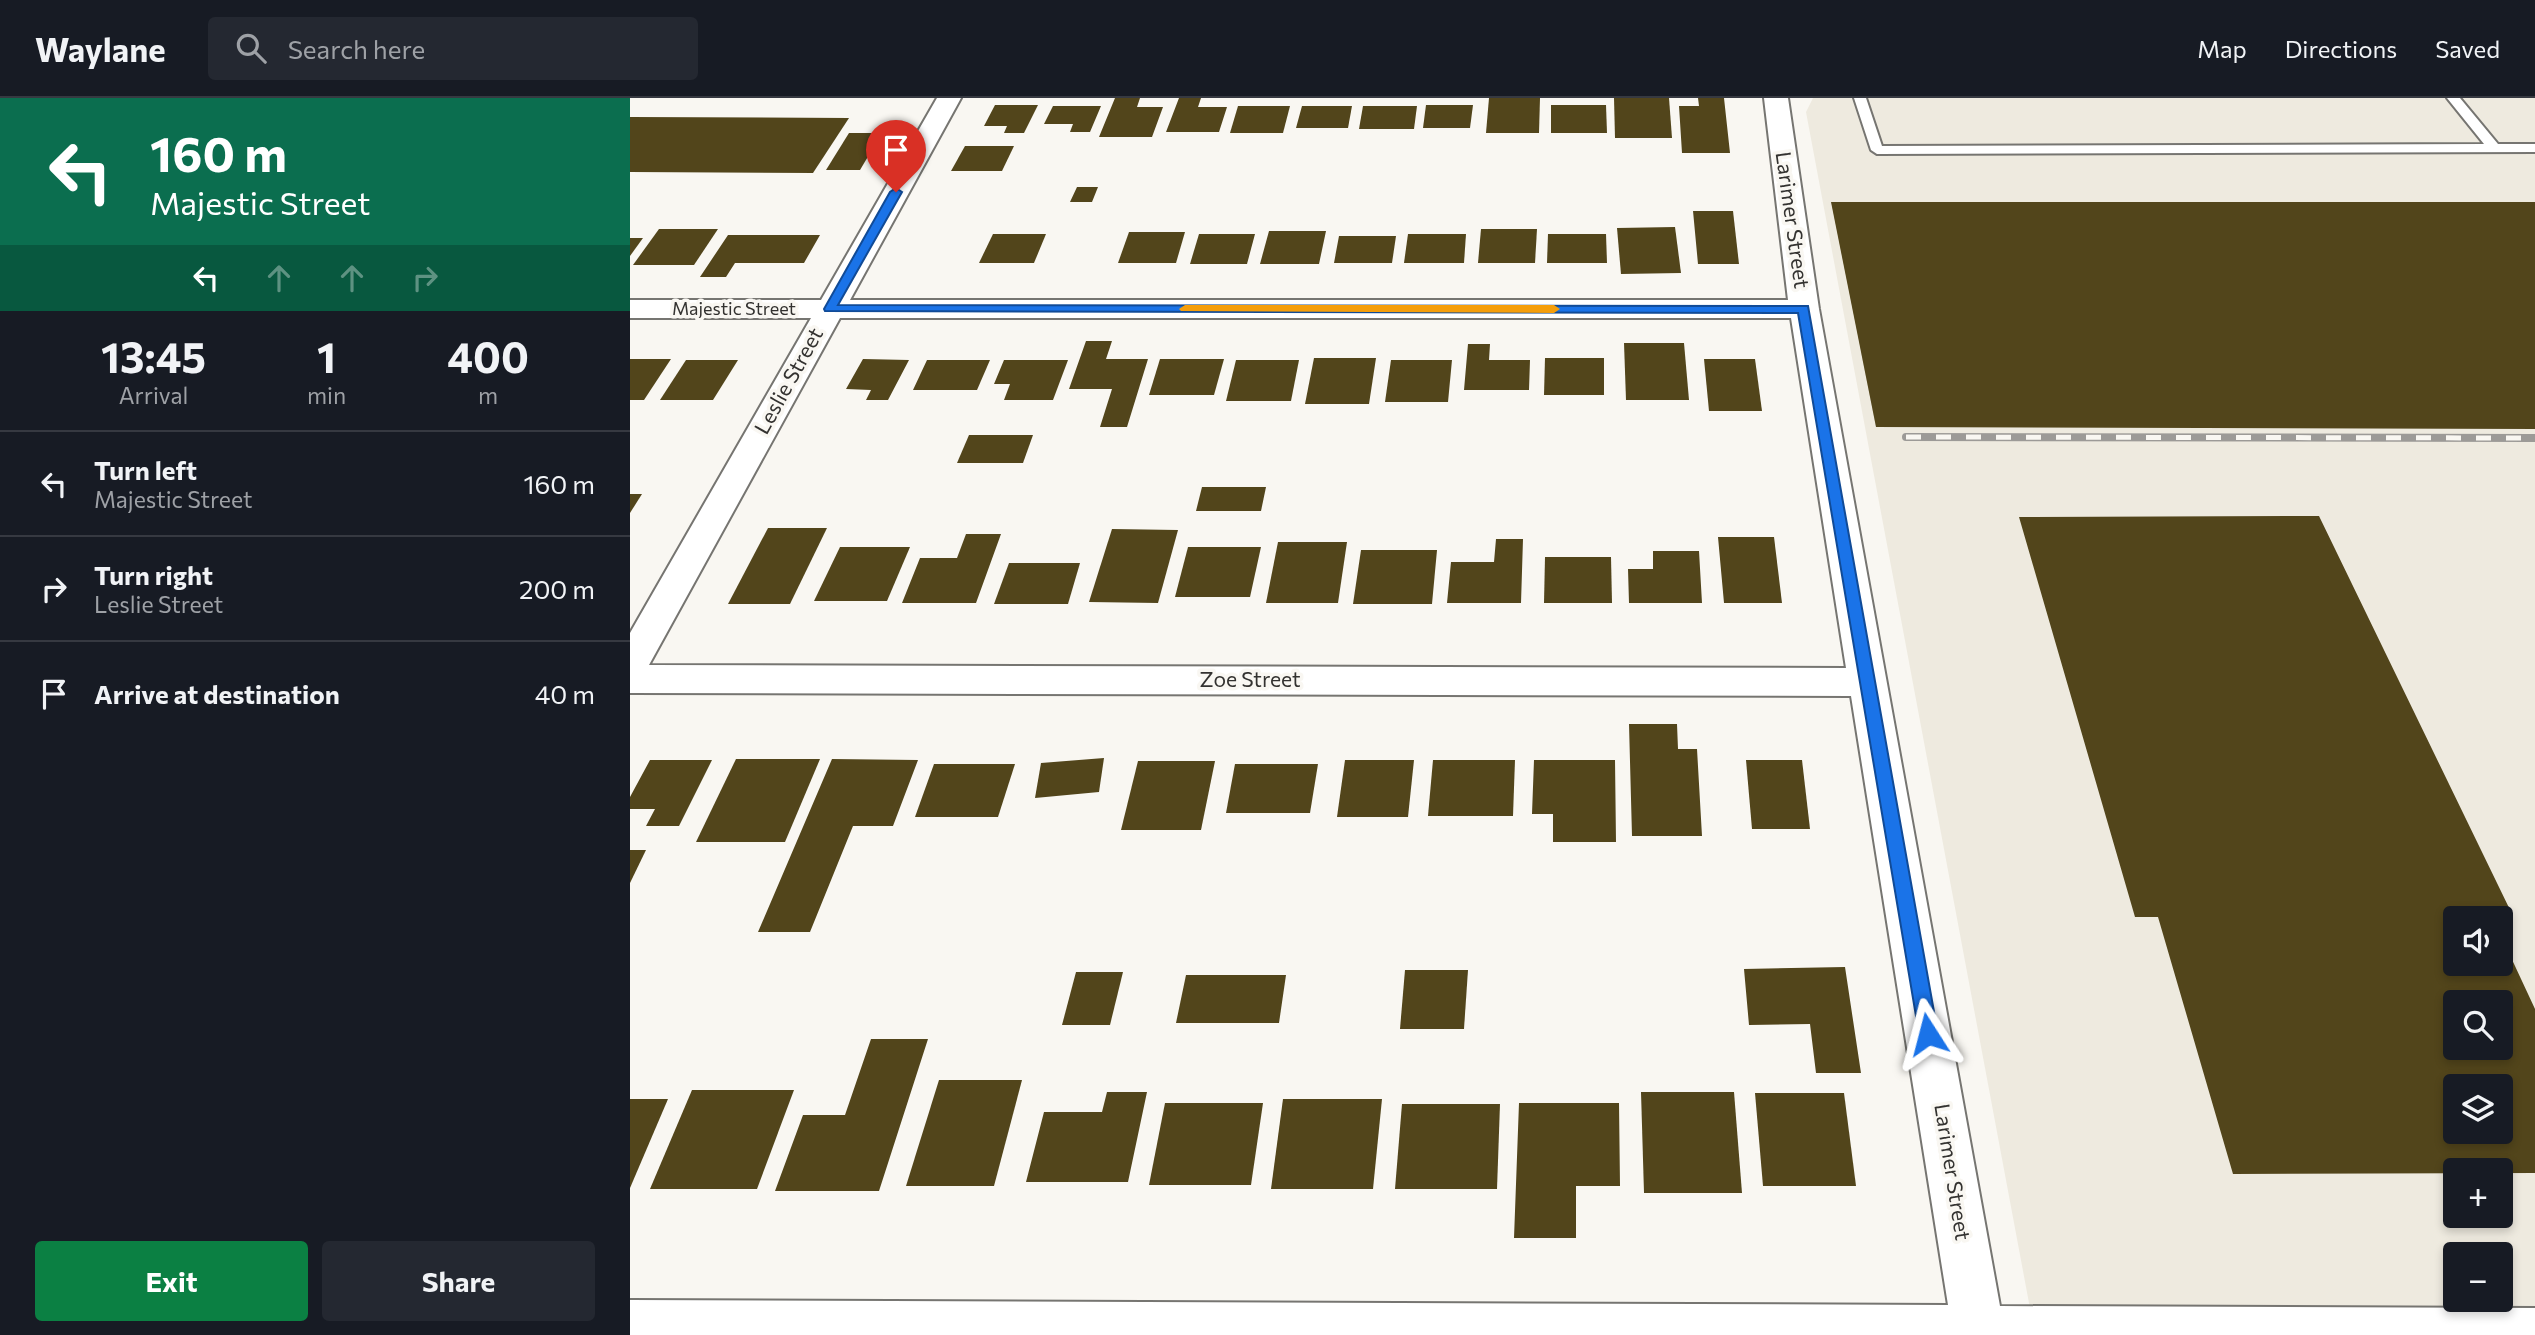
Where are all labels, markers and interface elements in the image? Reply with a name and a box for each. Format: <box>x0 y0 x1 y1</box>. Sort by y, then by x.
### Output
search box <box>208 17 698 80</box>
text: Waylane <box>35 28 166 69</box>
icon: search <box>232 29 270 67</box>
text: Search here <box>288 33 425 64</box>
text: Map <box>2197 34 2247 63</box>
text: Directions <box>2285 34 2397 63</box>
text: Saved <box>2435 34 2500 63</box>
pin <box>866 120 926 192</box>
text: 160 m <box>150 122 287 182</box>
icon: left <box>35 126 126 217</box>
icon: arrive <box>877 131 915 169</box>
street label: Larimer Street <box>1772 150 1815 290</box>
text: Majestic Street <box>150 182 370 222</box>
icon: left <box>187 259 225 297</box>
icon: ahead <box>260 259 298 297</box>
icon: ahead <box>333 259 371 297</box>
icon: right <box>406 259 444 297</box>
street label: Majestic Street <box>672 297 796 319</box>
street label: Leslie Street <box>748 323 827 438</box>
text: 13:45 <box>101 330 206 382</box>
text: 1 <box>317 330 336 382</box>
text: 400 <box>447 330 529 382</box>
text: Arrival <box>119 381 188 409</box>
text: min <box>307 381 346 409</box>
text: m <box>478 381 498 409</box>
text: Turn left <box>94 454 197 485</box>
icon: left <box>35 465 73 503</box>
text: 160 m <box>523 468 595 499</box>
text: Majestic Street <box>94 485 252 513</box>
text: Turn right <box>94 559 213 590</box>
icon: right <box>35 570 73 608</box>
text: 200 m <box>519 573 595 604</box>
text: Leslie Street <box>94 590 223 618</box>
street label: Zoe Street <box>1199 666 1301 691</box>
icon: arrive <box>35 675 73 713</box>
text: Arrive at destination <box>94 678 340 709</box>
text: 40 m <box>535 678 595 709</box>
map controls <box>2443 906 2513 1312</box>
button: sound <box>2443 906 2513 976</box>
button: search <box>2443 990 2513 1060</box>
position arrow <box>1891 997 1965 1071</box>
button: layers <box>2443 1074 2513 1144</box>
street label: Larimer Street <box>1930 1102 1977 1242</box>
button: + <box>2443 1158 2513 1228</box>
button: Exit <box>35 1241 308 1321</box>
button: Share <box>322 1241 595 1321</box>
button: − <box>2443 1242 2513 1312</box>

